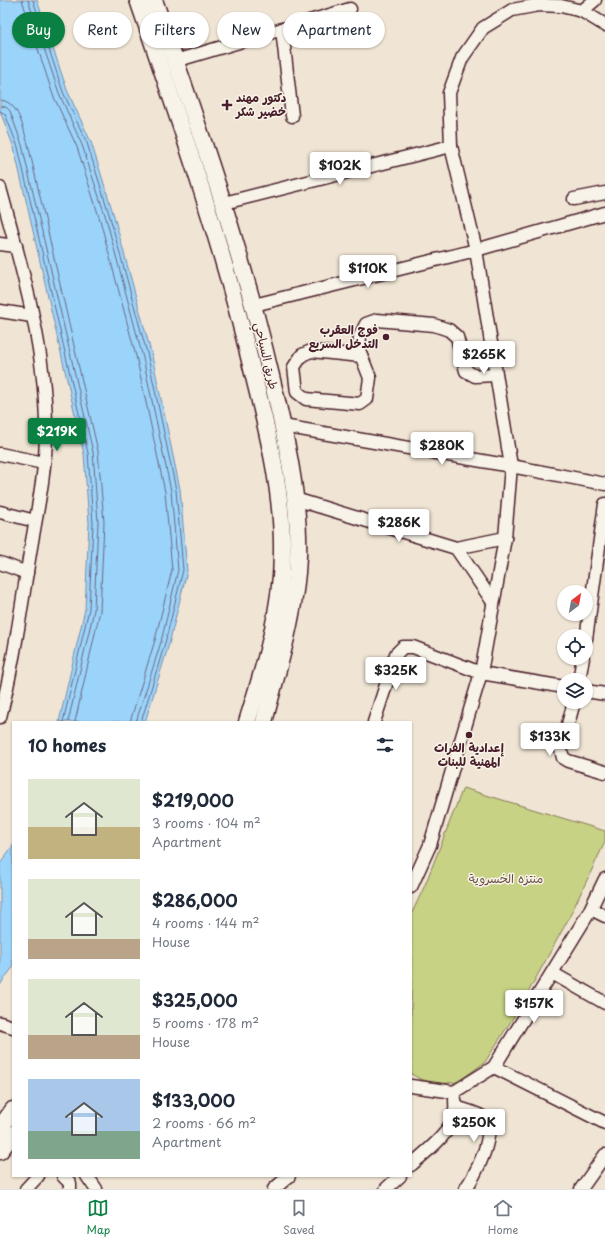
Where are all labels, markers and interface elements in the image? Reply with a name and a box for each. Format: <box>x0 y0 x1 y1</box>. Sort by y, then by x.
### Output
chip: Buy <box>12 12 65 48</box>
chip: Rent <box>73 12 132 48</box>
chip: Filters <box>140 12 209 48</box>
chip: New <box>217 12 275 48</box>
chip: Apartment <box>283 12 385 48</box>
place label: دكتور مهند خضير شكر <box>235 88 287 120</box>
marker: دكتور مهند خضير شكر <box>221 99 233 111</box>
pin: $102K <box>312 152 368 186</box>
text: $102K <box>319 155 361 174</box>
pin: $110K <box>340 255 396 289</box>
text: $110K <box>348 258 388 277</box>
street label: طريق السياحي <box>248 320 283 392</box>
place label: فوج العقرب التدخل السريع <box>308 320 378 353</box>
marker: فوج العقرب التدخل السريع <box>381 332 391 342</box>
pin: $265K <box>456 341 512 375</box>
text: $265K <box>462 344 506 363</box>
pin: $219K <box>29 418 85 452</box>
text: $219K <box>37 421 77 440</box>
pin: $280K <box>414 432 470 466</box>
text: $280K <box>420 435 464 454</box>
pin: $286K <box>371 509 427 543</box>
text: $286K <box>377 512 421 531</box>
north arrow <box>557 585 593 621</box>
map controls <box>557 585 593 709</box>
button: locate <box>557 629 593 665</box>
pin: $325K <box>368 657 424 691</box>
text: $325K <box>374 660 418 679</box>
button: layers <box>557 673 593 709</box>
pin: $133K <box>522 723 578 757</box>
text: $133K <box>530 726 570 745</box>
marker: إعدادية الفرات المهنية للبنات <box>464 730 474 740</box>
text: 10 homes <box>28 732 106 758</box>
icon: filters <box>374 734 396 756</box>
place label: إعدادية الفرات المهنية للبنات <box>434 738 504 770</box>
text: $219,000 <box>152 787 234 813</box>
icon: home <box>60 795 108 843</box>
text: 3 rooms · 104 m² <box>152 813 261 832</box>
text: Apartment <box>152 832 221 851</box>
park label: منتزه الخسروية <box>469 869 543 887</box>
text: $286,000 <box>152 887 238 913</box>
icon: home <box>60 895 108 943</box>
text: 4 rooms · 144 m² <box>152 913 260 932</box>
text: House <box>152 932 190 951</box>
text: $325,000 <box>152 987 238 1013</box>
pin: $157K <box>506 990 562 1024</box>
text: $157K <box>514 993 554 1012</box>
icon: home <box>60 995 108 1043</box>
text: 5 rooms · 178 m² <box>152 1013 259 1032</box>
text: House <box>152 1032 190 1051</box>
text: $133,000 <box>152 1087 235 1113</box>
icon: home <box>60 1095 108 1143</box>
pin: $250K <box>446 1109 502 1143</box>
text: $250K <box>452 1112 496 1131</box>
text: 2 rooms · 66 m² <box>152 1113 256 1132</box>
text: Apartment <box>152 1132 221 1151</box>
tab: Map <box>87 1197 110 1238</box>
tab: Saved <box>283 1197 315 1238</box>
tab: Home <box>488 1197 518 1238</box>

